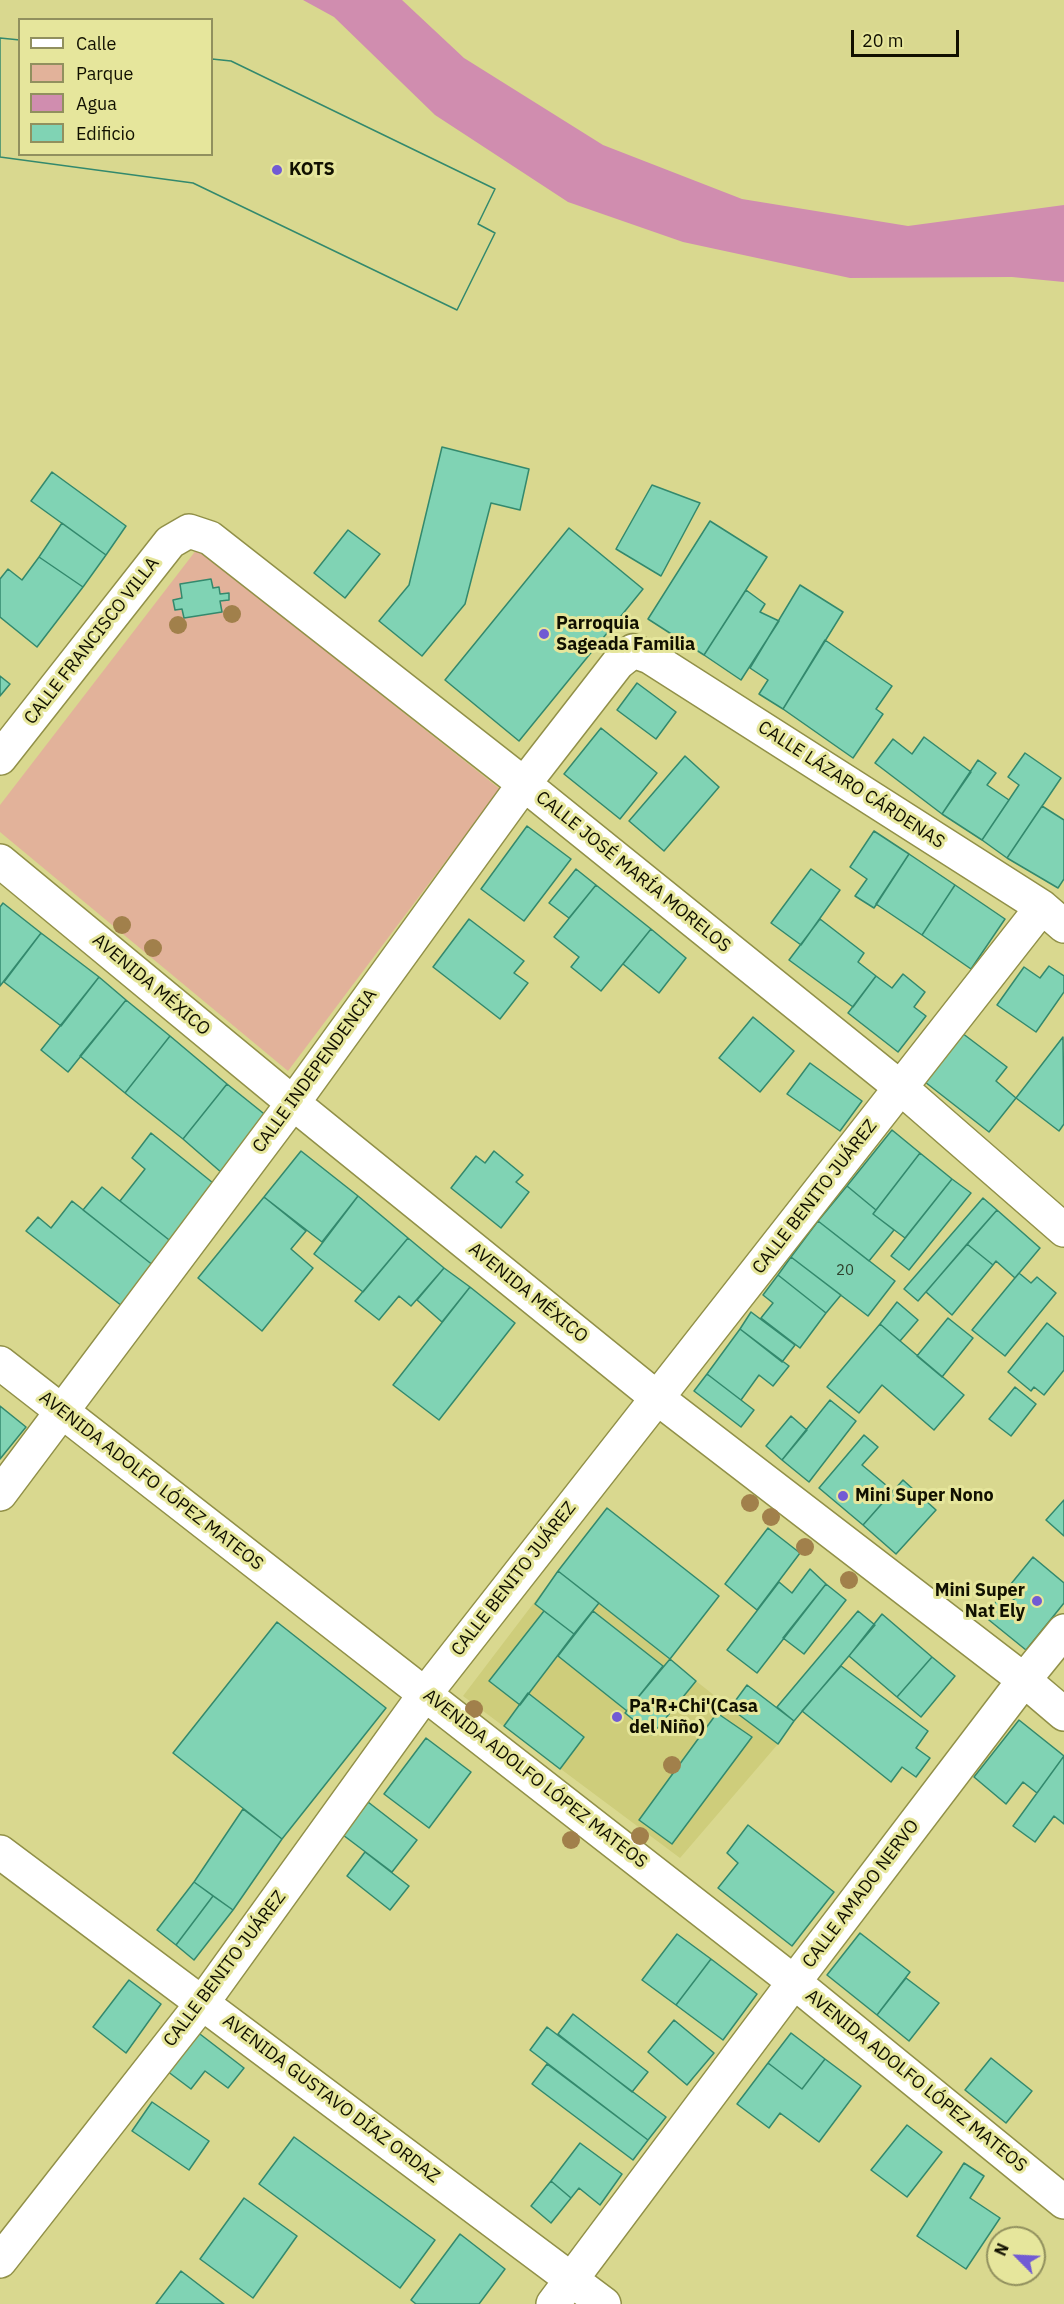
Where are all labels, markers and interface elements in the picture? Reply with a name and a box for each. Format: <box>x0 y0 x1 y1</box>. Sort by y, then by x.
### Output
legend <box>18 18 213 156</box>
scale bar <box>854 18 962 56</box>
text: 20 m <box>862 29 904 52</box>
text: Calle <box>76 32 116 55</box>
text: Parque <box>76 62 133 85</box>
text: Agua <box>76 92 117 115</box>
text: Edificio <box>76 122 135 145</box>
place label: KOTS <box>289 159 335 181</box>
marker: KOTS <box>270 163 284 177</box>
street label: CALLE FRANCISCO VILLA <box>20 553 164 729</box>
place label: Parroquia Sageada Familia <box>556 613 695 656</box>
marker: Parroquia Sageada Familia <box>537 627 551 641</box>
street label: CALLE LÁZARO CÁRDENAS <box>754 717 948 853</box>
street label: CALLE JOSÉ MARÍA MORELOS <box>531 787 735 957</box>
street label: AVENIDA MÉXICO <box>88 930 214 1040</box>
street label: CALLE INDEPENDENCIA <box>248 985 382 1157</box>
street label: CALLE BENITO JUÁREZ <box>748 1116 882 1278</box>
street label: AVENIDA MÉXICO <box>464 1238 592 1348</box>
house number: 20 <box>836 1262 854 1280</box>
street label: AVENIDA ADOLFO LÓPEZ MATEOS <box>35 1387 267 1575</box>
place label: Mini Super Nono <box>855 1485 994 1507</box>
marker: Mini Super Nono <box>836 1489 850 1503</box>
street label: CALLE BENITO JUÁREZ <box>447 1498 581 1660</box>
place label: Mini Super Nat Ely <box>935 1580 1025 1622</box>
marker: Mini Super Nat Ely <box>1030 1594 1044 1608</box>
street label: AVENIDA ADOLFO LÓPEZ MATEOS <box>419 1685 651 1873</box>
place label: Pa'R+Chi'(Casa del Niño) <box>629 1696 758 1738</box>
marker: Pa'R+Chi'(Casa del Niño) <box>610 1710 624 1724</box>
street label: CALLE AMADO NERVO <box>798 1816 924 1972</box>
street label: CALLE BENITO JUÁREZ <box>159 1887 291 2051</box>
street label: AVENIDA ADOLFO LÓPEZ MATEOS <box>801 1985 1031 2177</box>
street label: AVENIDA GUSTAVO DÍAZ ORDAZ <box>218 2010 444 2188</box>
north arrow <box>986 2226 1046 2286</box>
text: N <box>990 2240 1013 2259</box>

